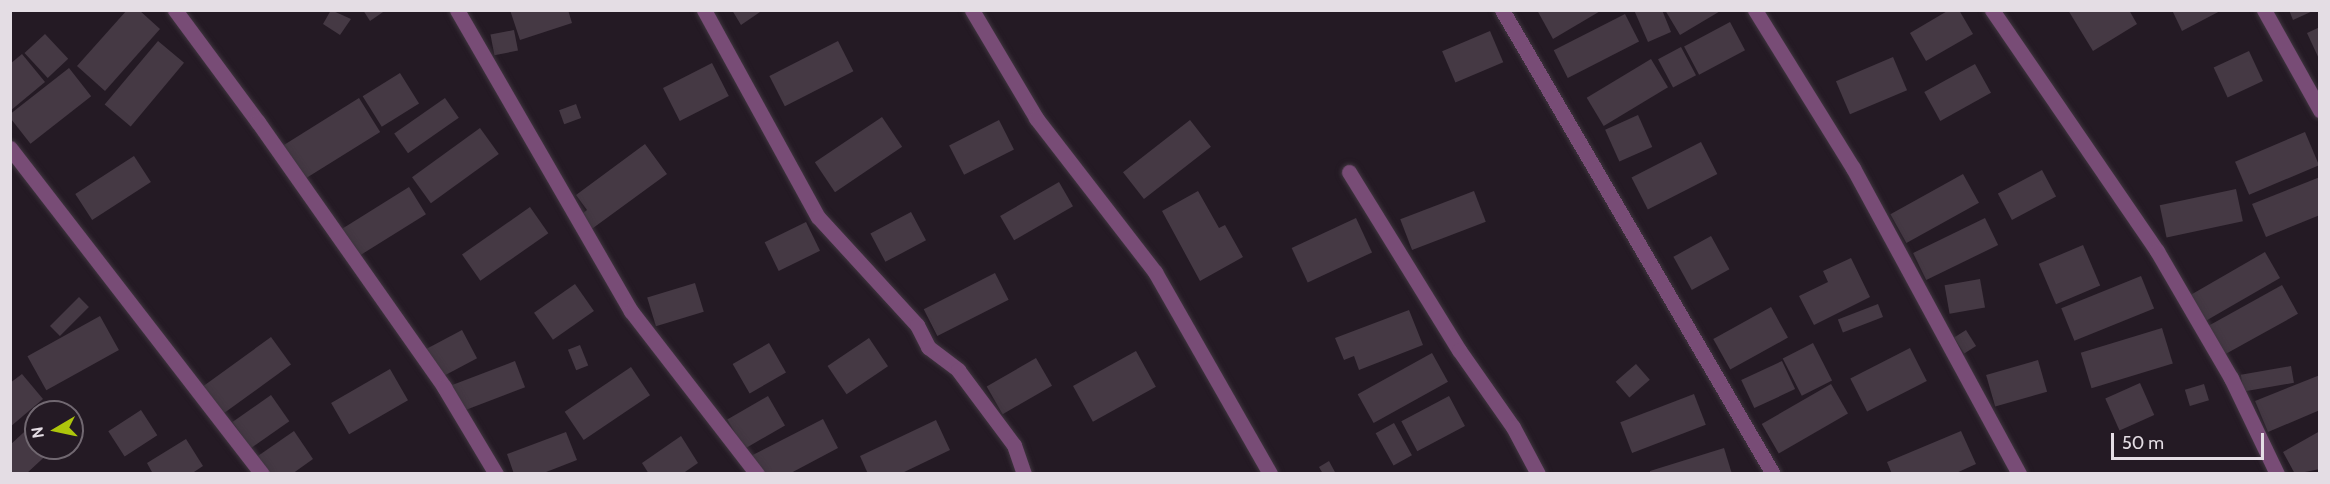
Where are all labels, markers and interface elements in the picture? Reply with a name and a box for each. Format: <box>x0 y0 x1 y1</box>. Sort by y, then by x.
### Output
north arrow <box>24 400 84 460</box>
scale bar <box>2114 421 2267 459</box>
text: N <box>27 426 48 440</box>
text: 50 m <box>2122 432 2164 454</box>

